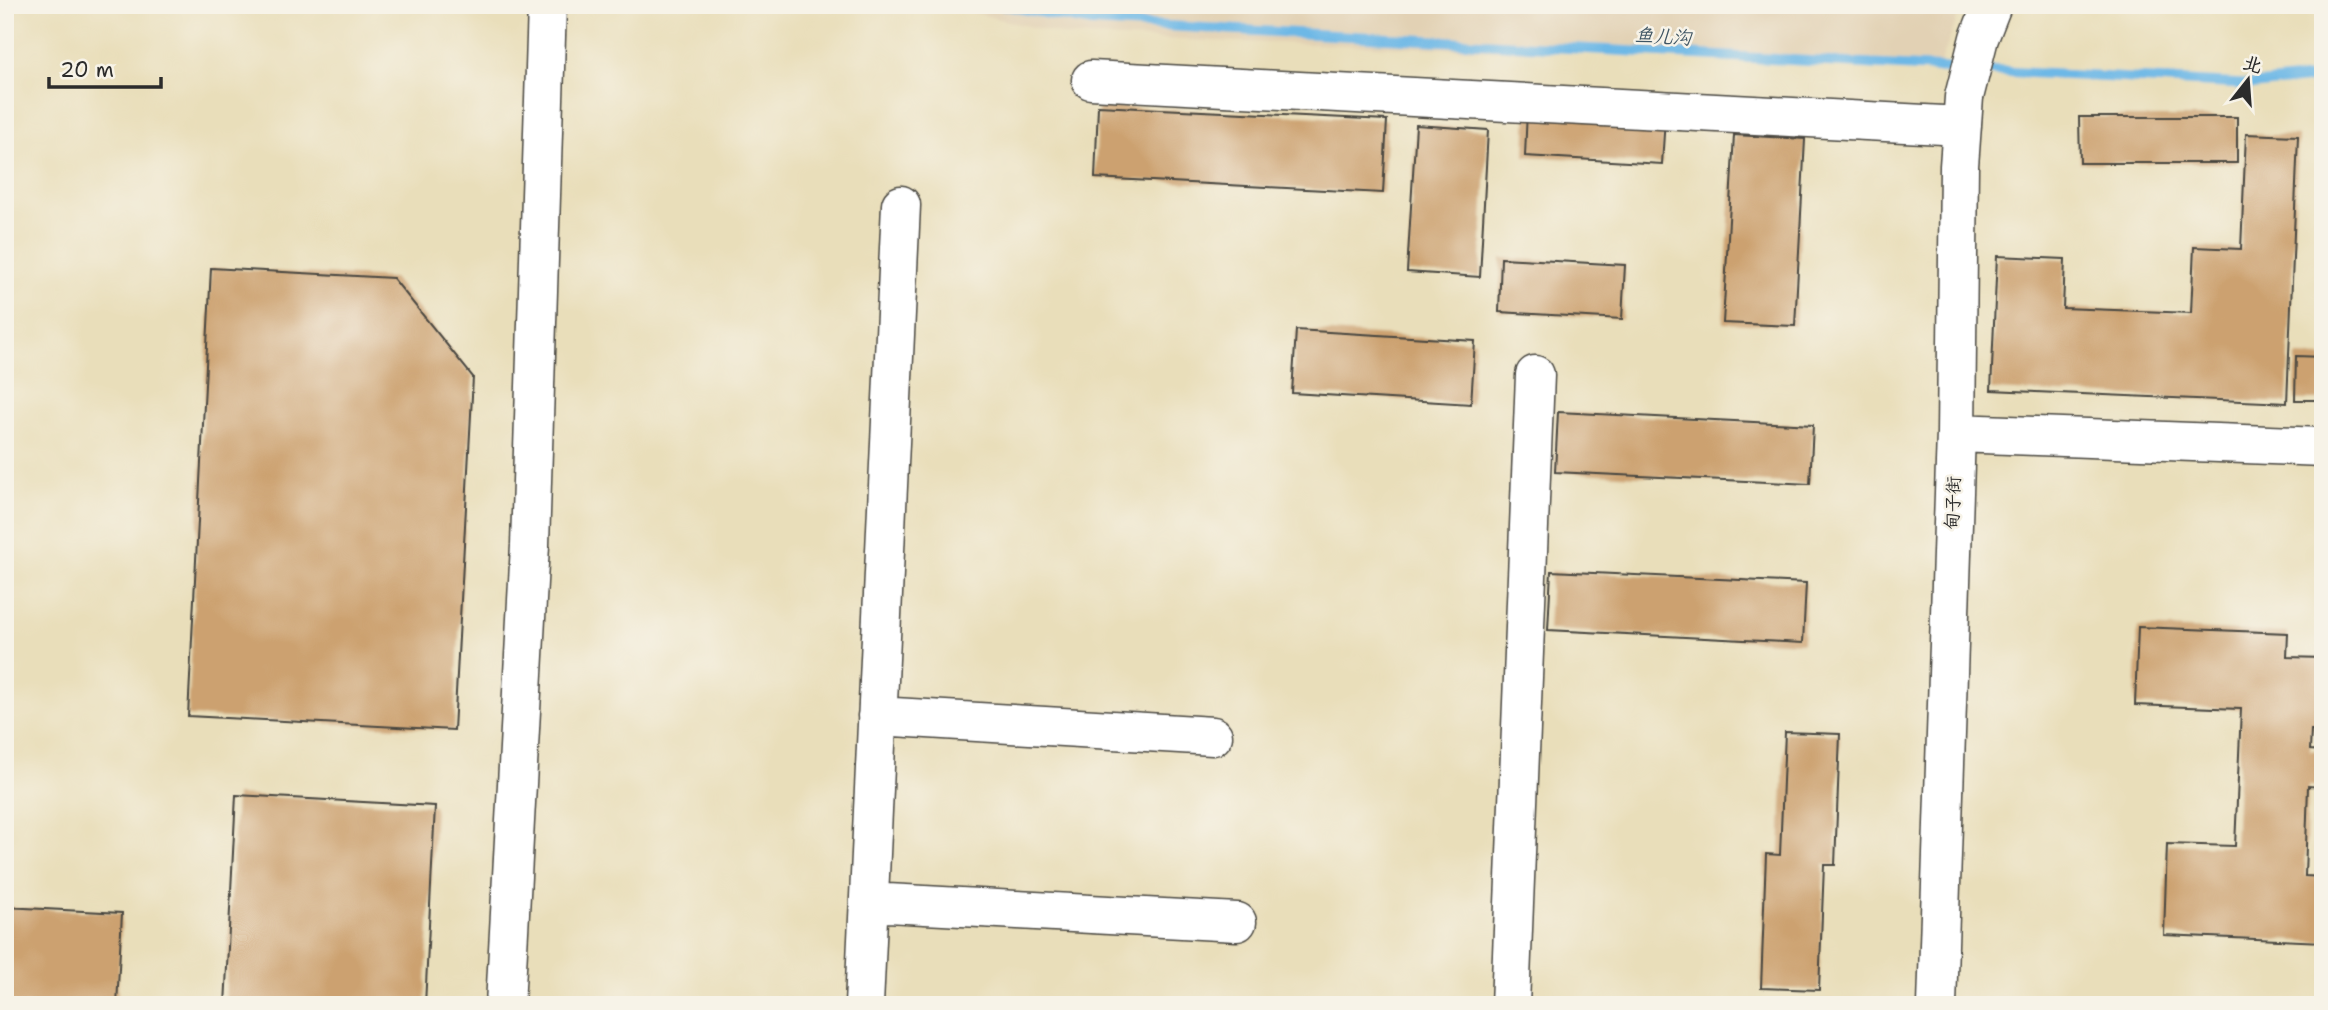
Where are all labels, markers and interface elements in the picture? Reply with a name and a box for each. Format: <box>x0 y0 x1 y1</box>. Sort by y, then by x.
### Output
water label: 鱼儿沟 <box>1634 23 1694 51</box>
scale bar <box>49 46 161 90</box>
north arrow <box>2212 46 2282 116</box>
text: 北 <box>2240 49 2266 79</box>
text: 20 m <box>60 56 114 84</box>
street label: 甸子街 <box>1940 476 1966 530</box>

